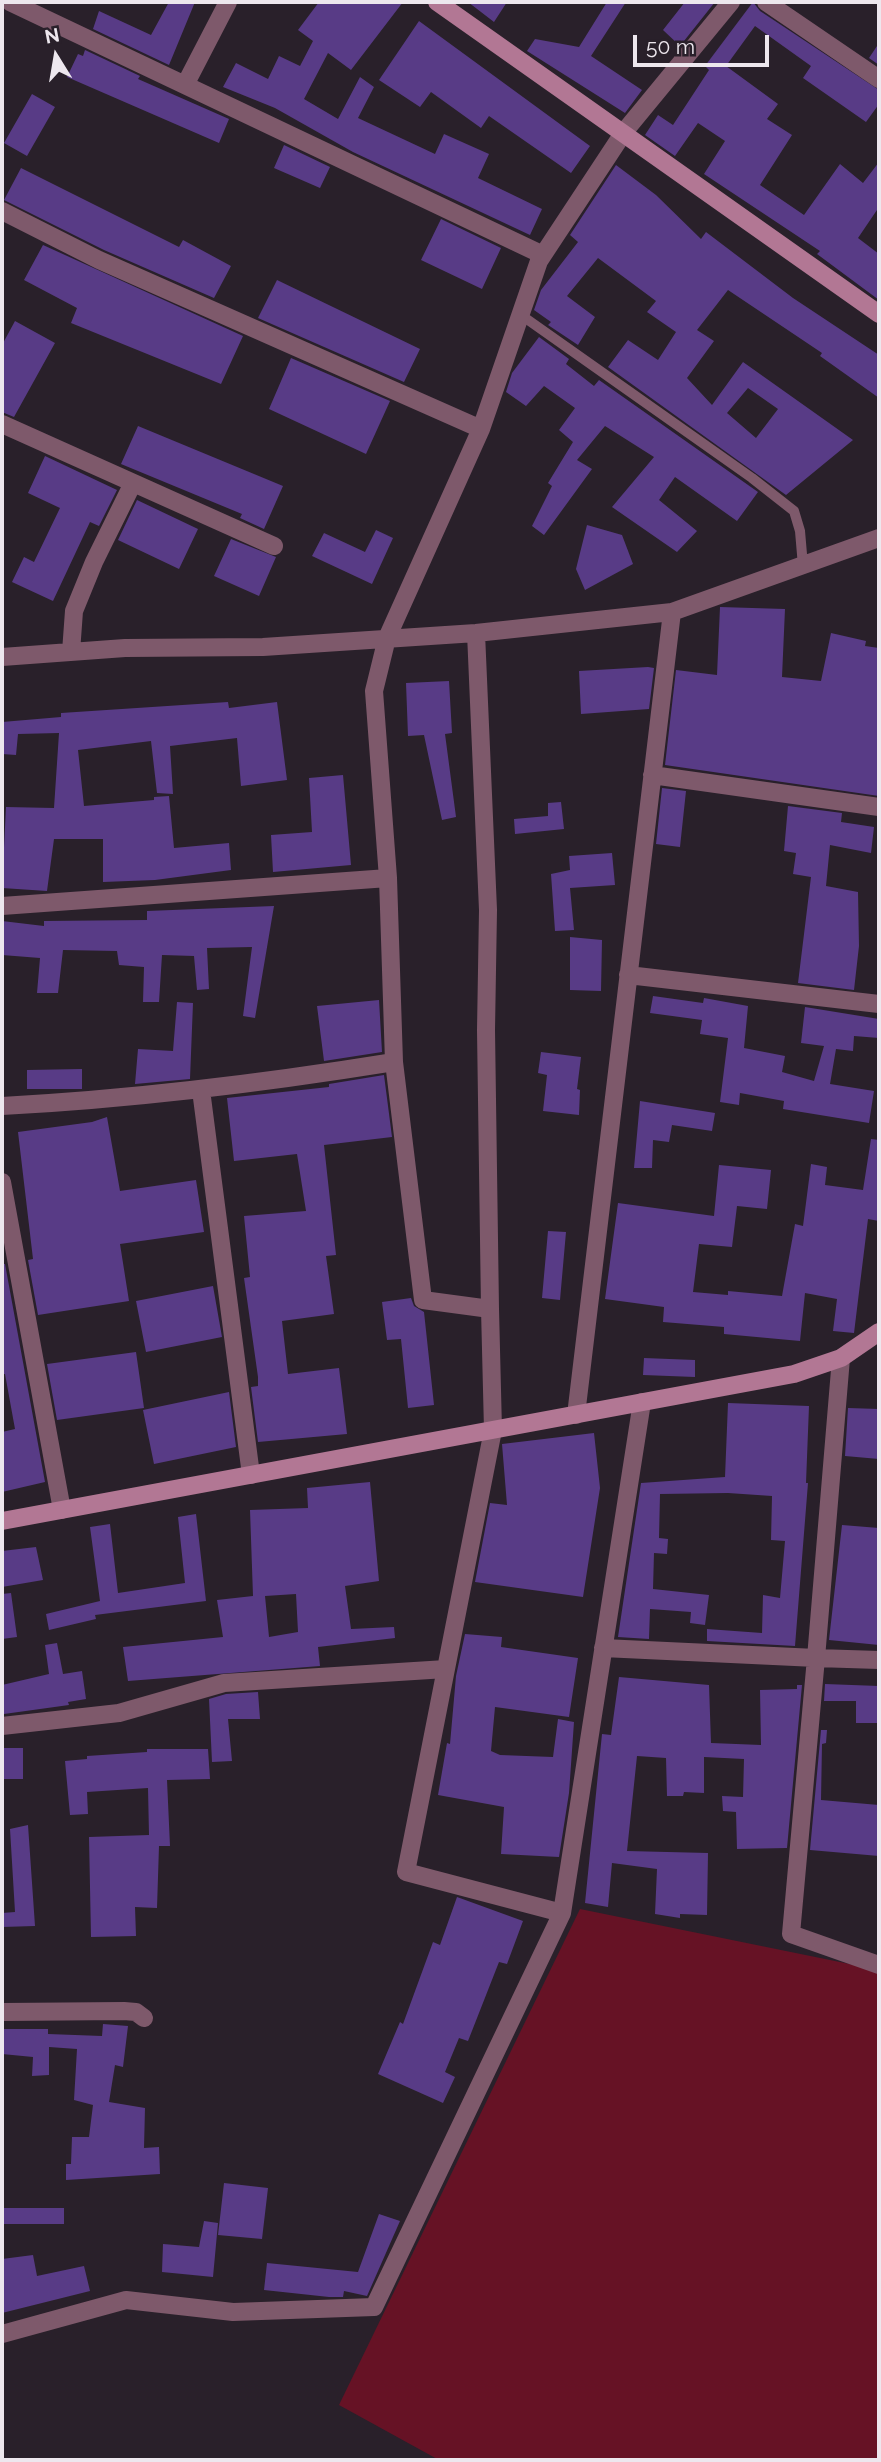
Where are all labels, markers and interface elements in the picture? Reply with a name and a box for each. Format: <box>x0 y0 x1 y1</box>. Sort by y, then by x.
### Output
north arrow <box>21 21 91 91</box>
scale bar <box>636 21 772 65</box>
text: N <box>43 23 61 48</box>
text: 50 m <box>646 34 695 59</box>

